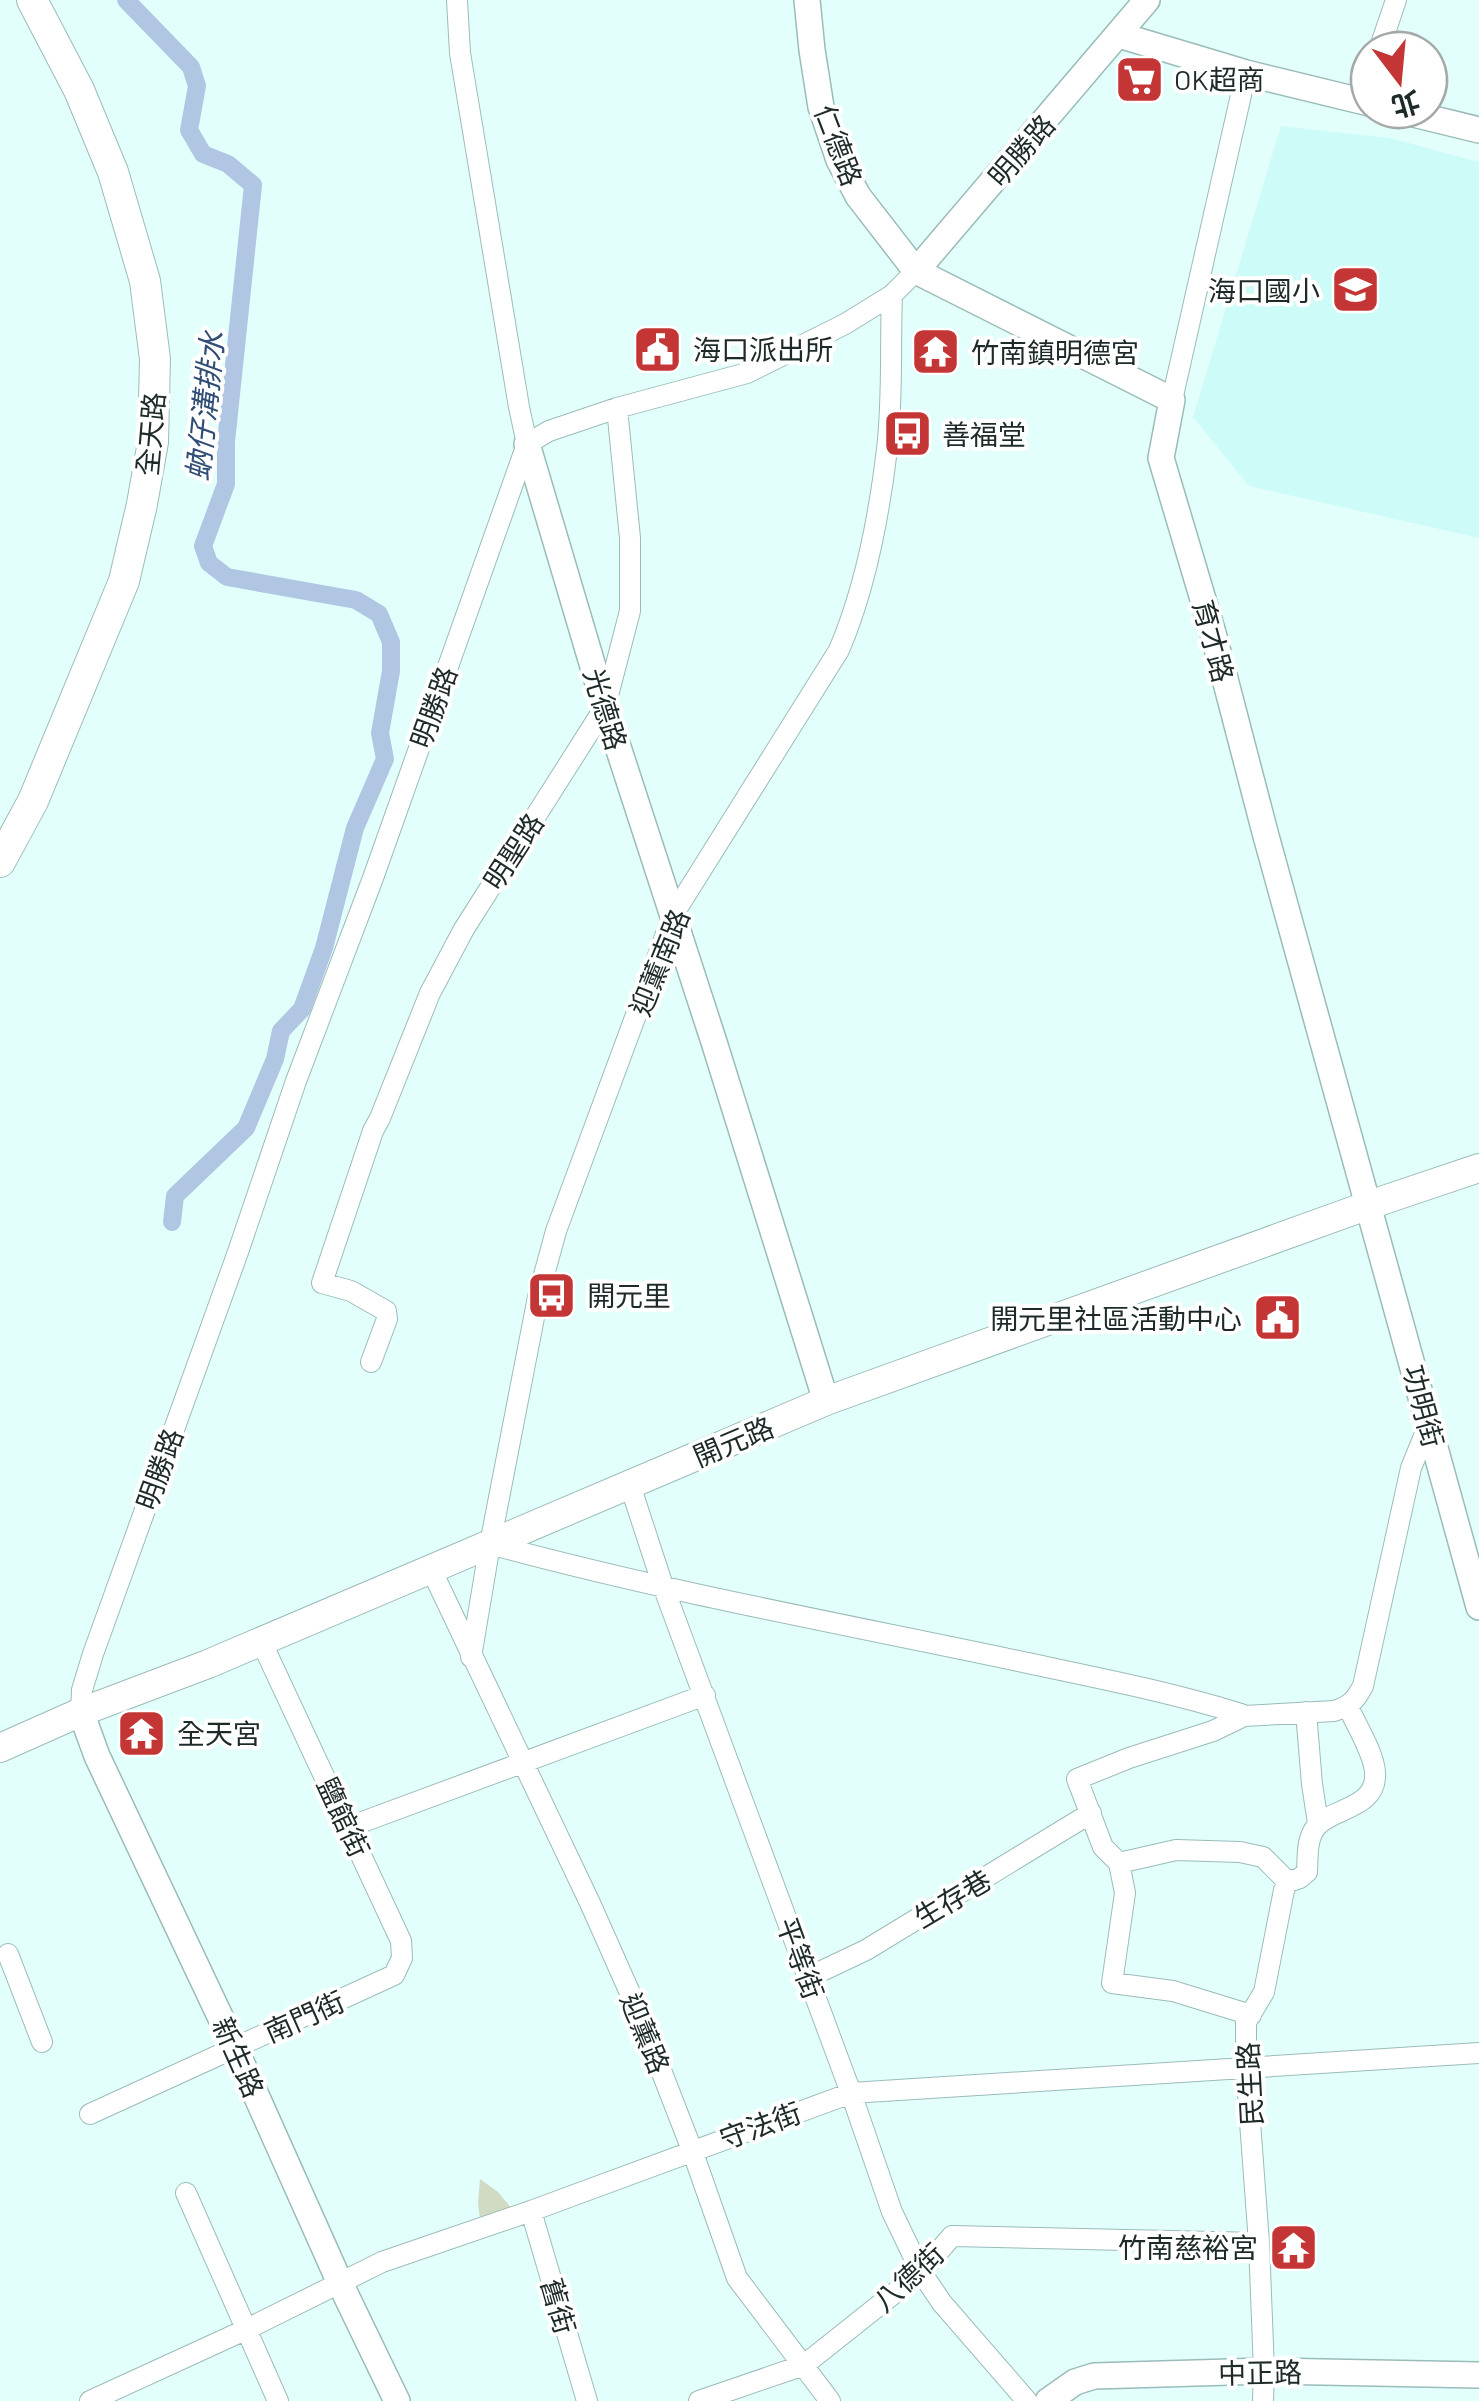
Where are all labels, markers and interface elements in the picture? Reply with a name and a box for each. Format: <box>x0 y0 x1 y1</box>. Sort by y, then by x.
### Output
north arrow <box>1349 30 1449 130</box>
supermarket icon: OK超商 <box>1113 53 1165 105</box>
place label: OK超商 <box>1174 62 1265 96</box>
text: 北 <box>1388 85 1424 125</box>
street label: 仁德路 <box>808 100 870 190</box>
street label: 明勝路 <box>981 107 1061 193</box>
school or university icon: 海口國小 <box>1329 264 1381 316</box>
place label: 海口國小 <box>1208 273 1320 307</box>
public building icon: 海口派出所 <box>632 323 684 375</box>
temple icon: 竹南鎮明德宮 <box>910 326 962 378</box>
water label: 蚋仔溝排水 <box>178 328 230 482</box>
place label: 海口派出所 <box>693 332 833 366</box>
place label: 竹南鎮明德宮 <box>971 335 1139 369</box>
street label: 全天路 <box>129 391 171 477</box>
bus stop icon: 善福堂 <box>881 408 933 460</box>
place label: 善福堂 <box>942 417 1026 451</box>
street label: 育才路 <box>1187 596 1241 686</box>
street label: 明勝路 <box>403 662 463 752</box>
street label: 光德路 <box>577 664 635 754</box>
street label: 明聖路 <box>476 807 550 895</box>
street label: 迎薰南路 <box>622 904 696 1020</box>
bus stop icon: 開元里 <box>526 1269 578 1321</box>
place label: 開元里 <box>587 1278 671 1312</box>
public building icon: 開元里社區活動中心 <box>1251 1292 1303 1344</box>
place label: 開元里社區活動中心 <box>990 1301 1242 1335</box>
street label: 功明街 <box>1397 1361 1451 1451</box>
street label: 開元路 <box>688 1409 778 1473</box>
street label: 明勝路 <box>129 1424 189 1514</box>
temple icon: 全天宮 <box>116 1707 168 1759</box>
place label: 全天宮 <box>177 1716 261 1750</box>
street label: 鹽館街 <box>311 1772 377 1862</box>
street label: 生存巷 <box>907 1862 997 1934</box>
street label: 平等街 <box>771 1913 831 2003</box>
street label: 南門街 <box>259 1983 349 2049</box>
street label: 迎薰路 <box>615 1988 677 2078</box>
street label: 新生路 <box>206 2012 272 2102</box>
street label: 民生路 <box>1230 2041 1268 2127</box>
street label: 守法街 <box>715 2095 805 2155</box>
temple icon: 竹南慈裕宮 <box>1267 2221 1319 2273</box>
place label: 竹南慈裕宮 <box>1118 2230 1258 2264</box>
street label: 八德街 <box>866 2236 950 2318</box>
street label: 舊街 <box>535 2274 583 2338</box>
street label: 中正路 <box>1218 2354 1302 2390</box>

